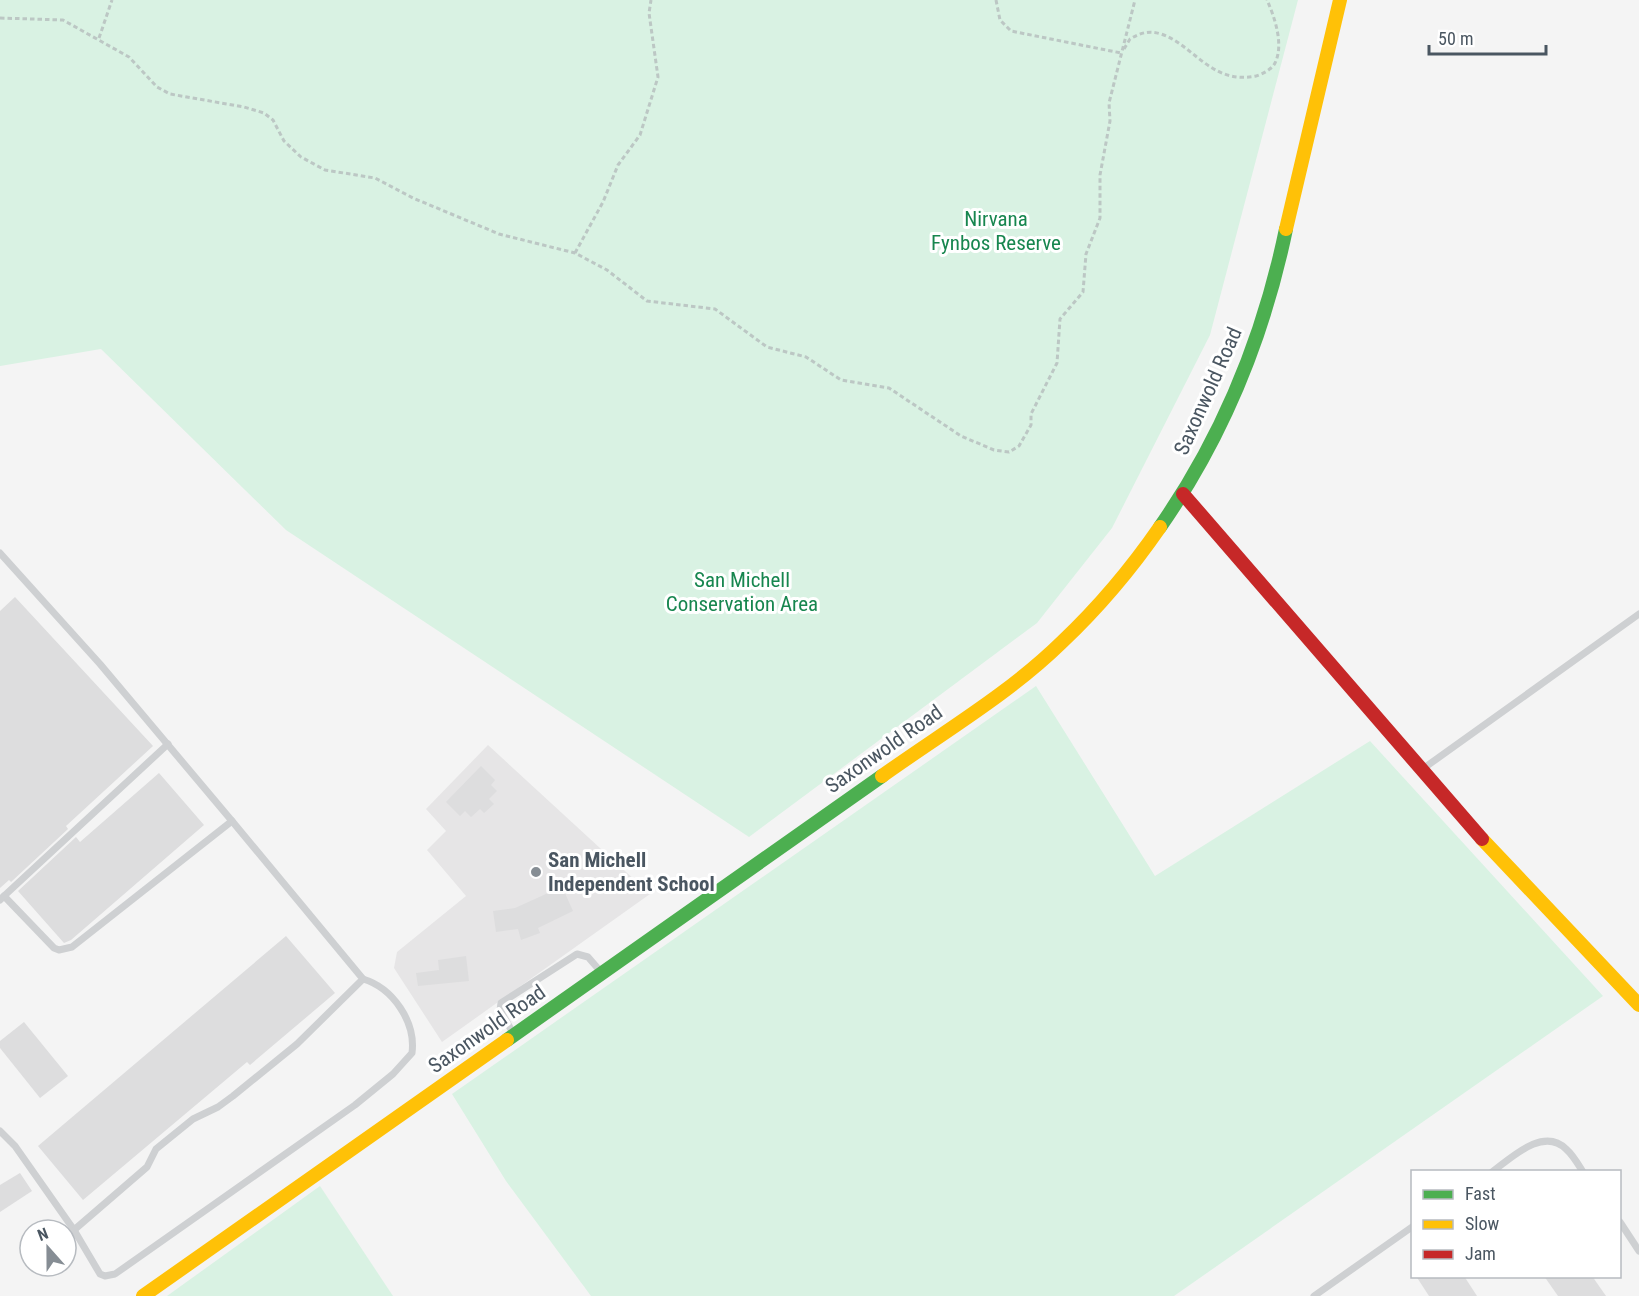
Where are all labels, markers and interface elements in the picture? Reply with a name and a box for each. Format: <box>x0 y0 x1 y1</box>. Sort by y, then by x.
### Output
scale bar <box>1429 18 1546 56</box>
text: 50 m <box>1438 28 1473 49</box>
park label: Nirvana Fynbos Reserve <box>931 207 1061 255</box>
street label: Saxonwold Road <box>1169 323 1247 459</box>
park label: San Michell Conservation Area <box>666 568 818 616</box>
street label: Saxonwold Road <box>821 700 947 798</box>
place label: San Michell Independent School <box>548 848 715 896</box>
marker: San Michell Independent School <box>529 865 543 879</box>
street label: Saxonwold Road <box>424 980 550 1078</box>
legend <box>1411 1170 1621 1278</box>
text: Fast <box>1465 1183 1496 1204</box>
text: Slow <box>1465 1213 1500 1234</box>
north arrow <box>18 1218 78 1278</box>
text: N <box>35 1224 51 1245</box>
text: Jam <box>1465 1243 1496 1264</box>

